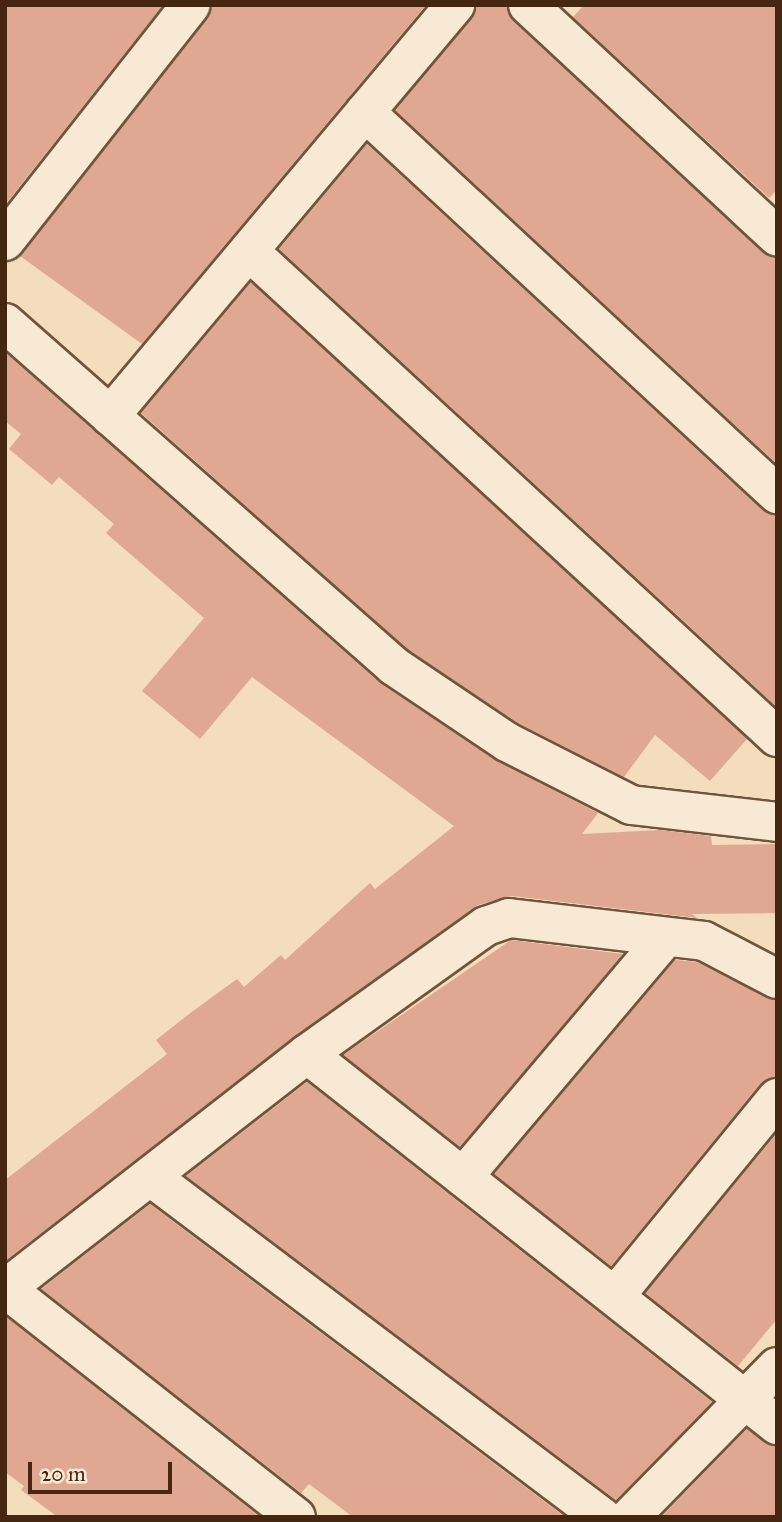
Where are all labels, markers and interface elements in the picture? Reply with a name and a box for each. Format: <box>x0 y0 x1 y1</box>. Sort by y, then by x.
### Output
scale bar <box>32 1448 175 1492</box>
text: 20 m <box>41 1461 86 1487</box>

